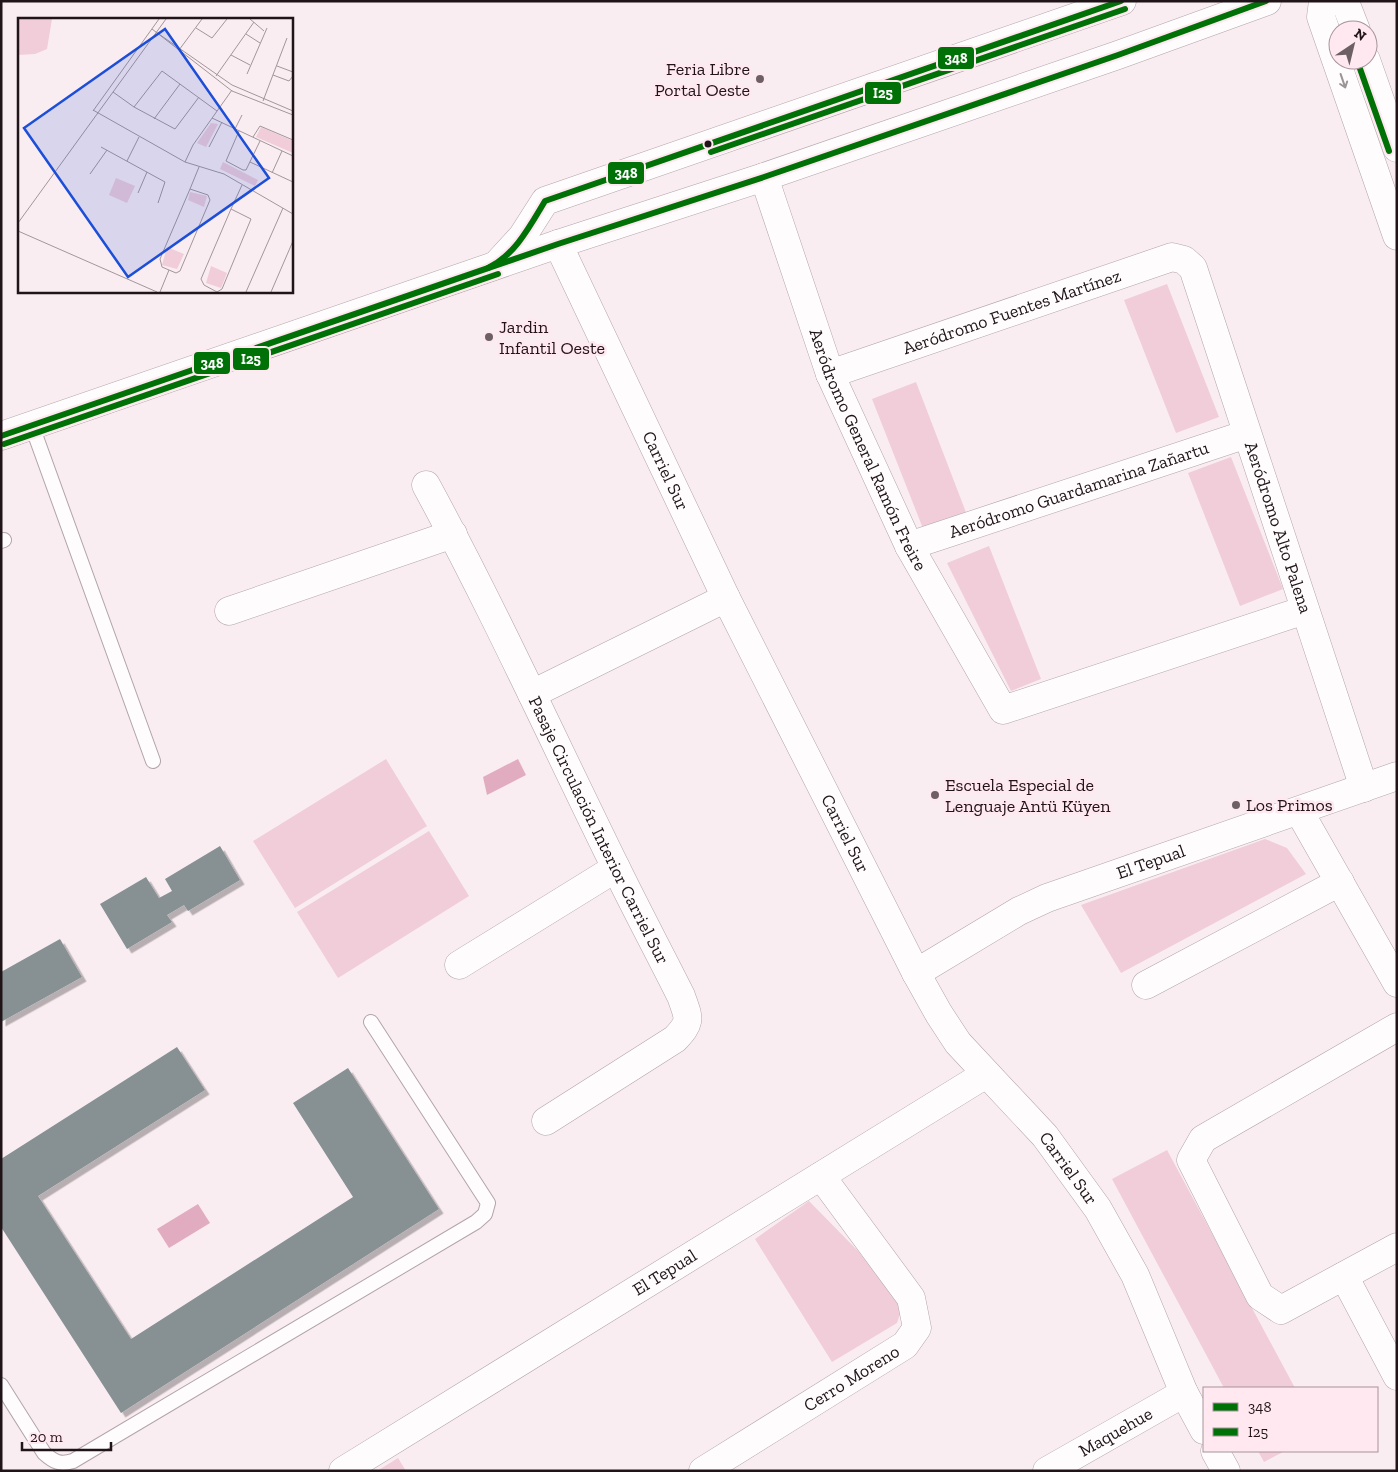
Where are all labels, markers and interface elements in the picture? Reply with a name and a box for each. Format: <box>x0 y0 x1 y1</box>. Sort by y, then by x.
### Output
inset map <box>18 18 292 292</box>
north arrow <box>1328 20 1378 70</box>
text: N <box>1351 25 1370 45</box>
line badge: 348 <box>937 46 975 70</box>
text: 348 <box>945 50 968 67</box>
place label: Feria Libre Portal Oeste <box>654 58 750 101</box>
marker: Feria Libre Portal Oeste <box>754 73 766 85</box>
one-way arrow <box>1339 73 1348 88</box>
line badge: I25 <box>864 81 902 105</box>
text: I25 <box>873 85 893 102</box>
unlabelled marker <box>703 139 713 149</box>
line badge: 348 <box>607 161 645 185</box>
text: 348 <box>615 165 638 182</box>
street label: Aeródromo Fuentes Martínez <box>900 264 1124 359</box>
place label: Jardin Infantil Oeste <box>499 316 605 359</box>
street label: Aeródromo General Ramón Freire <box>805 326 932 575</box>
marker: Jardin Infantil Oeste <box>483 331 495 343</box>
line badge: I25 <box>232 347 270 371</box>
line badge: 348 <box>193 351 231 375</box>
text: I25 <box>241 351 261 368</box>
text: 348 <box>201 355 224 372</box>
street label: Carriel Sur <box>637 428 694 514</box>
street label: Aeródromo Guardamarina Zañartu <box>946 436 1212 543</box>
street label: Aeródromo Alto Palena <box>1240 439 1317 616</box>
street label: Pasaje Circulación Interior Carriel Sur <box>524 693 674 968</box>
place label: Escuela Especial de Lenguaje Antü Küyen <box>945 774 1111 817</box>
marker: Escuela Especial de Lenguaje Antü Küyen <box>929 789 941 801</box>
street label: Carriel Sur <box>816 791 874 877</box>
place label: Los Primos <box>1246 794 1333 816</box>
marker: Los Primos <box>1230 799 1242 811</box>
street label: El Tepual <box>1114 840 1188 884</box>
street label: Carriel Sur <box>1034 1127 1102 1209</box>
street label: El Tepual <box>629 1244 701 1300</box>
street label: Cerro Moreno <box>799 1340 903 1417</box>
legend <box>1203 1387 1378 1452</box>
text: 348 <box>1248 1398 1272 1416</box>
street label: Maquehue <box>1075 1402 1156 1462</box>
scale bar <box>22 1420 111 1452</box>
text: I25 <box>1248 1423 1269 1441</box>
text: 20 m <box>30 1428 63 1446</box>

